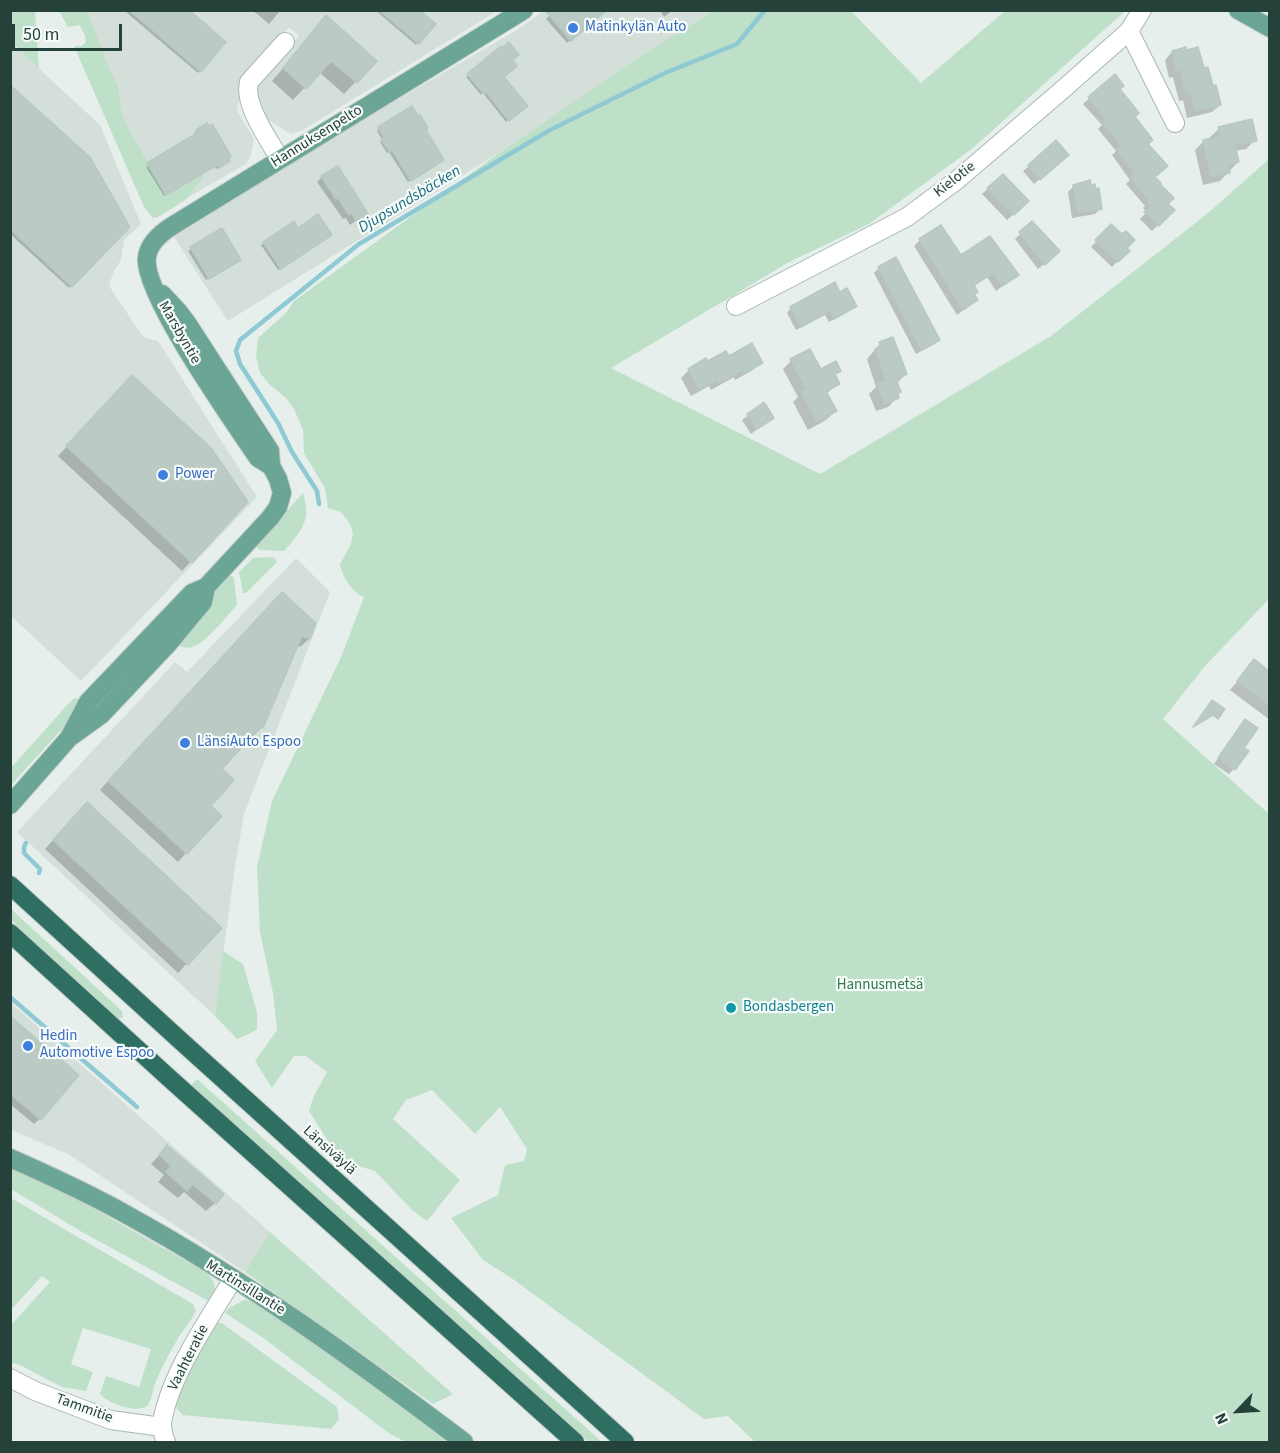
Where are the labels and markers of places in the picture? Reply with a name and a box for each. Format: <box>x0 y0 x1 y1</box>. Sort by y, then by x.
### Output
place label: Matinkylän Auto <box>585 19 686 37</box>
marker: Matinkylän Auto <box>566 21 580 35</box>
place label: Power <box>175 466 215 484</box>
marker: Power <box>156 468 170 482</box>
place label: LänsiAuto Espoo <box>197 734 301 752</box>
marker: LänsiAuto Espoo <box>178 736 192 750</box>
place label: Bondasbergen <box>743 999 834 1017</box>
marker: Bondasbergen <box>724 1001 738 1015</box>
place label: Hedin Automotive Espoo <box>40 1028 154 1063</box>
marker: Hedin Automotive Espoo <box>21 1039 35 1053</box>

